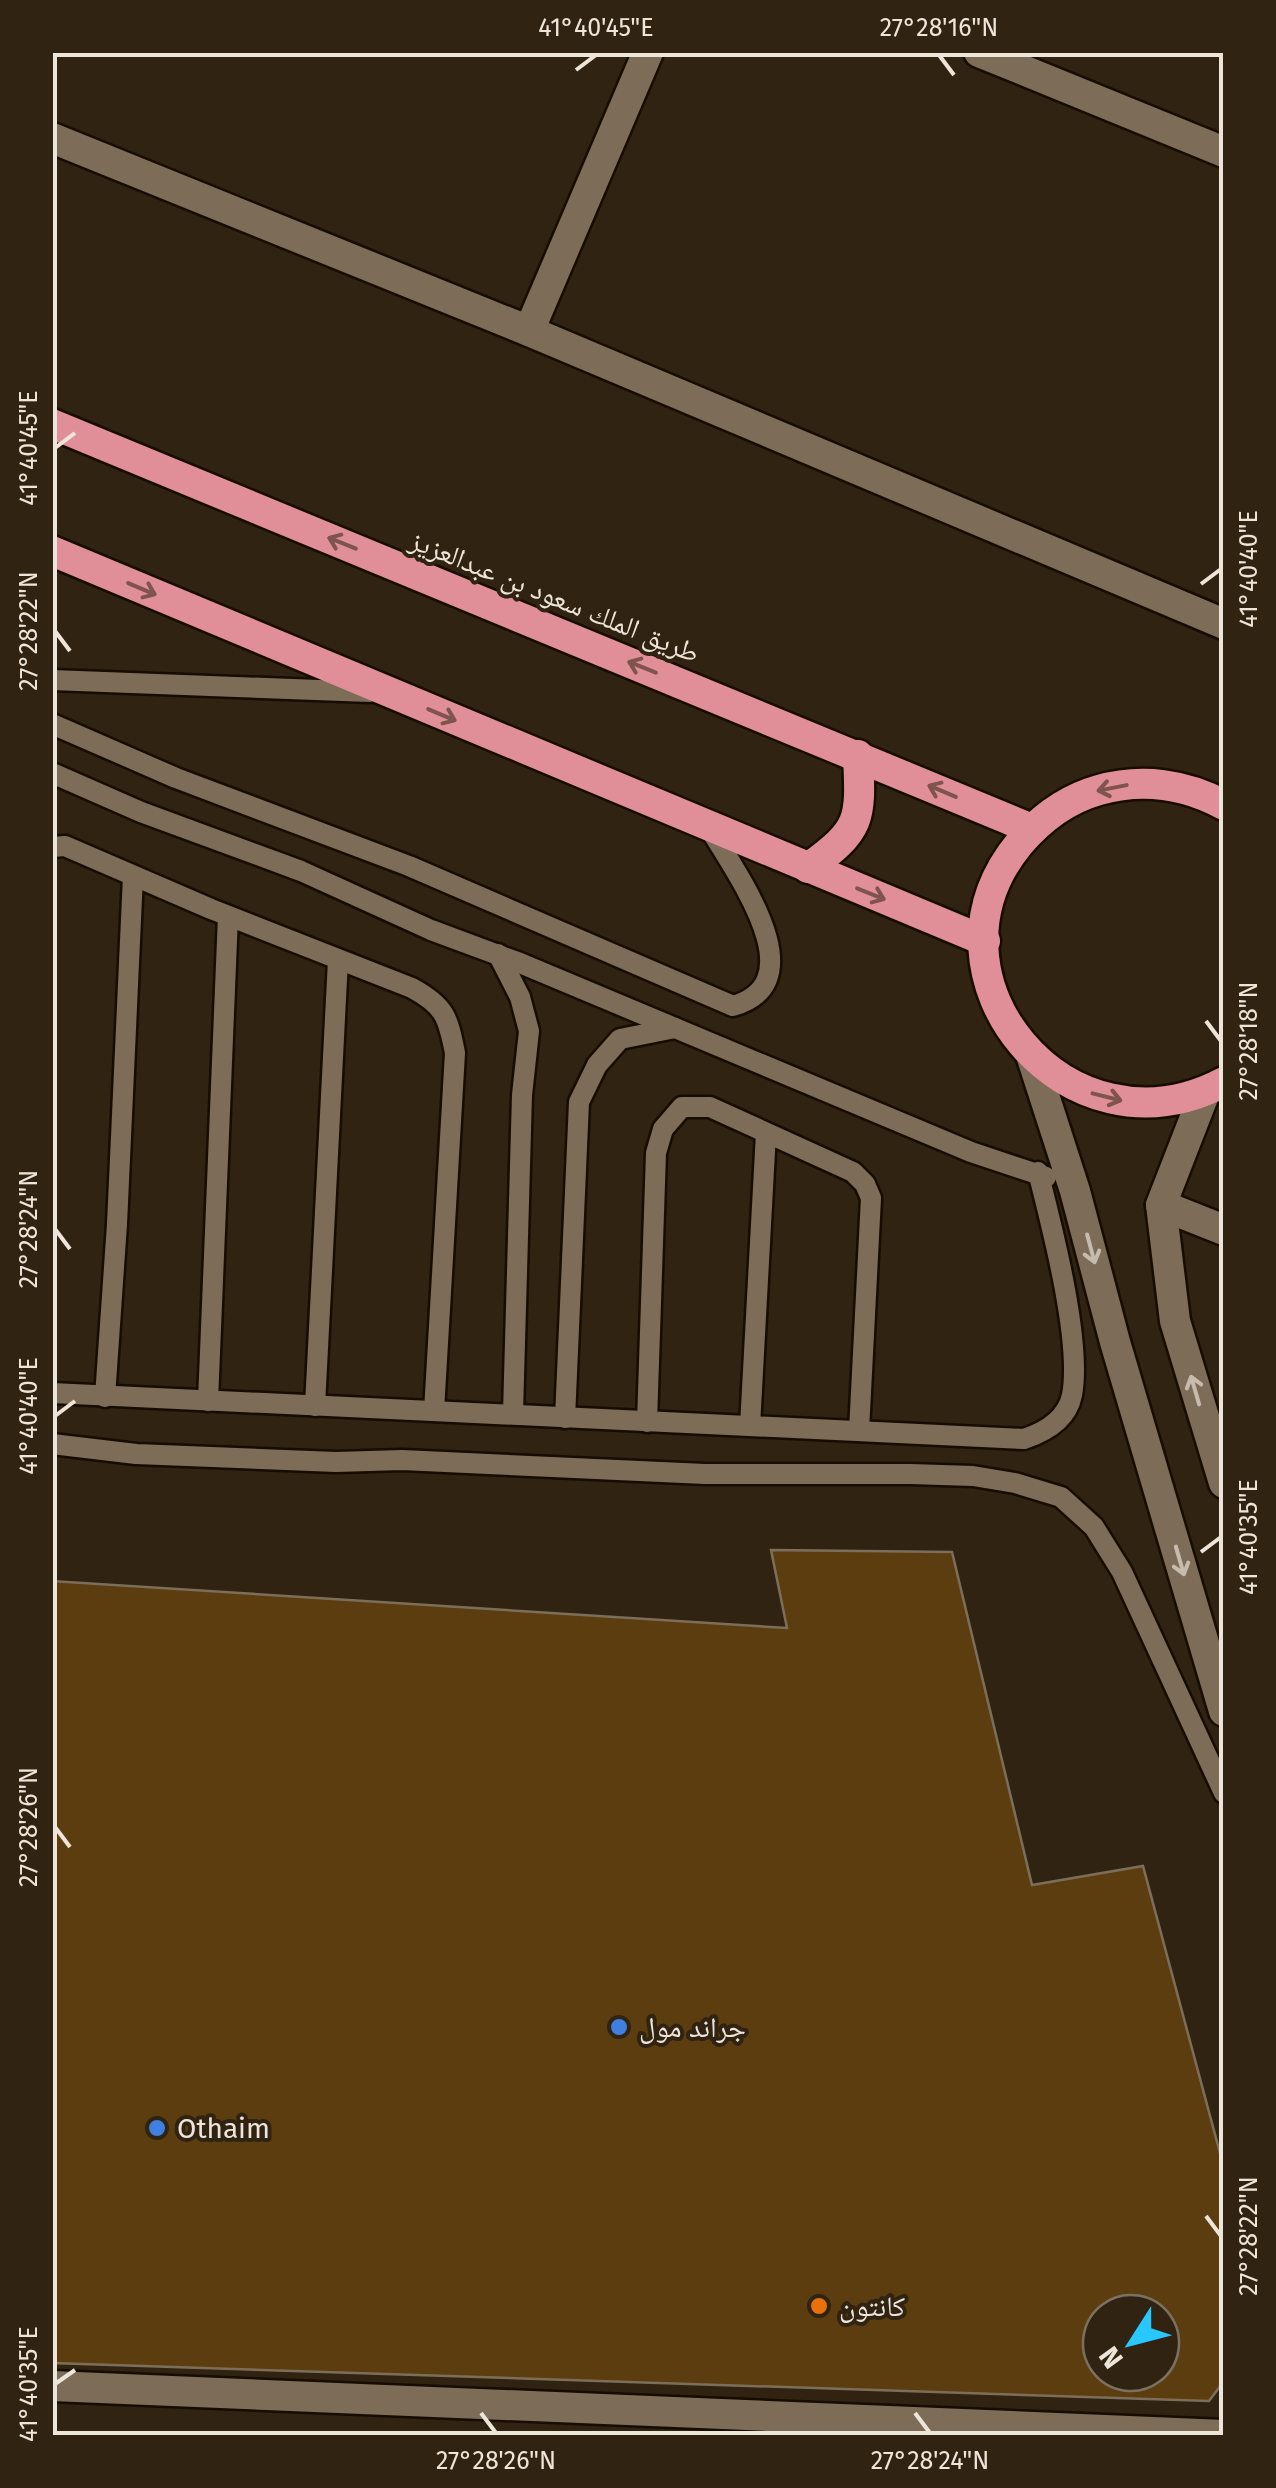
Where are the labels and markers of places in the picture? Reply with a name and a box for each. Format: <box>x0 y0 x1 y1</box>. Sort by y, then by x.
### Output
place label: جراند مول <box>639 2011 746 2044</box>
marker: جراند مول <box>608 2016 630 2038</box>
place label: Othaim <box>177 2112 270 2145</box>
marker: Othaim <box>146 2117 168 2139</box>
place label: كانتون <box>839 2290 905 2323</box>
marker: كانتون <box>808 2295 830 2317</box>

